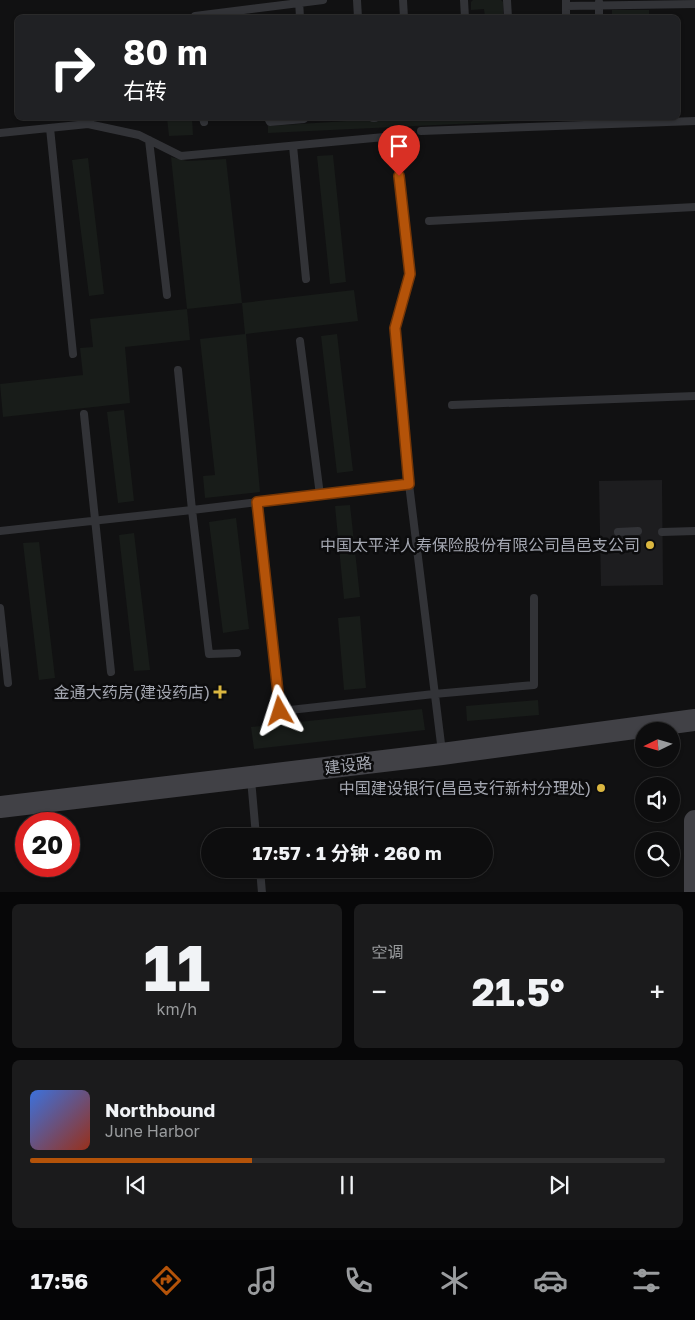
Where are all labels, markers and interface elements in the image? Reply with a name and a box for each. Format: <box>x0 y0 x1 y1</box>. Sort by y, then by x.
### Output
text: 80 m <box>123 31 208 73</box>
icon: right <box>40 35 105 100</box>
text: 右转 <box>123 77 167 104</box>
pin <box>378 125 420 176</box>
icon: arrive <box>385 132 413 160</box>
place label: 中国太平洋人寿保险股份有限公司昌邑支公司 <box>320 535 640 555</box>
marker: 中国太平洋人寿保险股份有限公司昌邑支公司 <box>644 539 656 551</box>
place label: 金通大药房(建设药店) <box>54 682 210 702</box>
position arrow <box>253 684 305 736</box>
marker: 金通大药房(建设药店) <box>214 686 226 698</box>
north arrow <box>635 722 680 768</box>
map controls <box>635 722 680 877</box>
street label: 建设路 <box>323 752 373 778</box>
button: sound <box>635 777 680 822</box>
place label: 中国建设银行(昌邑支行新村分理处) <box>339 778 591 798</box>
marker: 中国建设银行(昌邑支行新村分理处) <box>595 782 607 794</box>
speed limit sign: 20 <box>15 812 80 877</box>
button: search <box>635 832 680 877</box>
text: 17:57 · 1 分钟 · 260 m <box>252 841 442 864</box>
text: 11 <box>143 927 210 1005</box>
text: 空调 <box>372 942 404 962</box>
text: 21.5° <box>472 969 565 1014</box>
text: − <box>372 975 387 1008</box>
text: + <box>650 975 665 1008</box>
text: km/h <box>156 999 197 1019</box>
text: Northbound <box>105 1098 215 1121</box>
text: June Harbor <box>105 1121 200 1141</box>
icon: previous <box>122 1171 150 1199</box>
icon: pause <box>333 1171 361 1199</box>
icon: next <box>545 1171 573 1199</box>
icon: directions <box>149 1263 184 1298</box>
icon: music <box>245 1263 280 1298</box>
icon: phone <box>341 1263 376 1298</box>
icon: climate <box>437 1263 472 1298</box>
icon: car <box>533 1263 568 1298</box>
icon: filters <box>629 1263 664 1298</box>
text: 17:56 <box>31 1267 88 1294</box>

